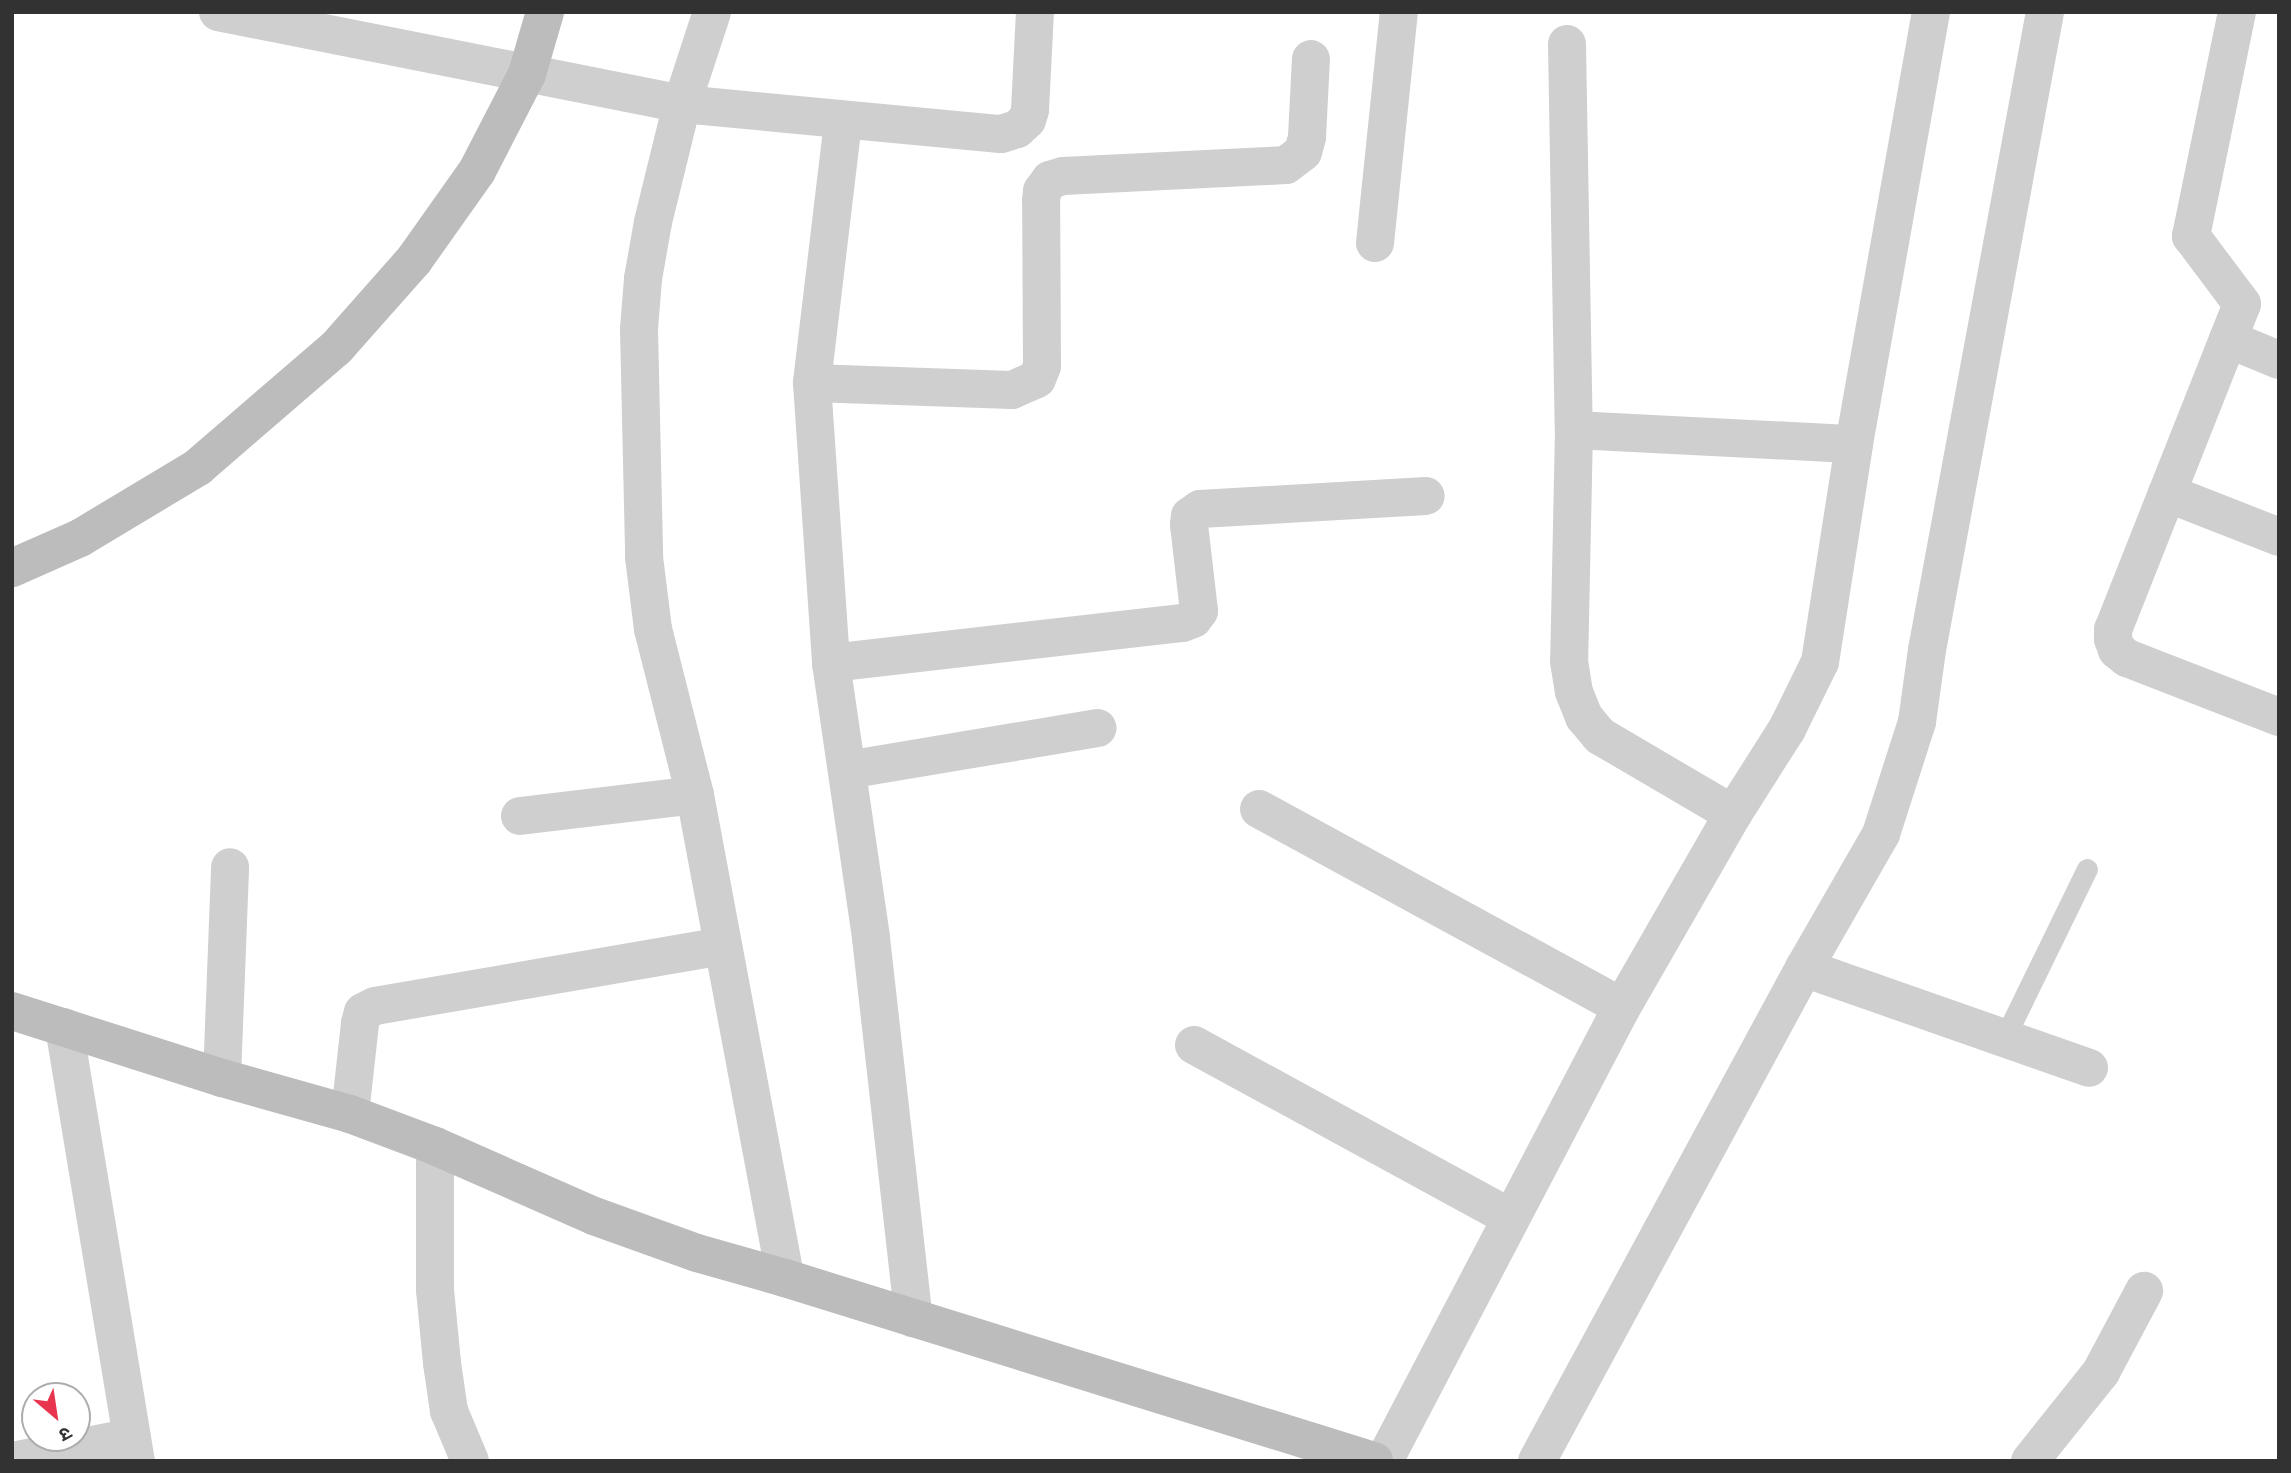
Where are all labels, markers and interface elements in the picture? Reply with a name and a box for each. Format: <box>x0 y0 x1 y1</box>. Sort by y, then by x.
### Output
north arrow <box>21 1382 91 1452</box>
text: उ <box>55 1421 76 1447</box>

